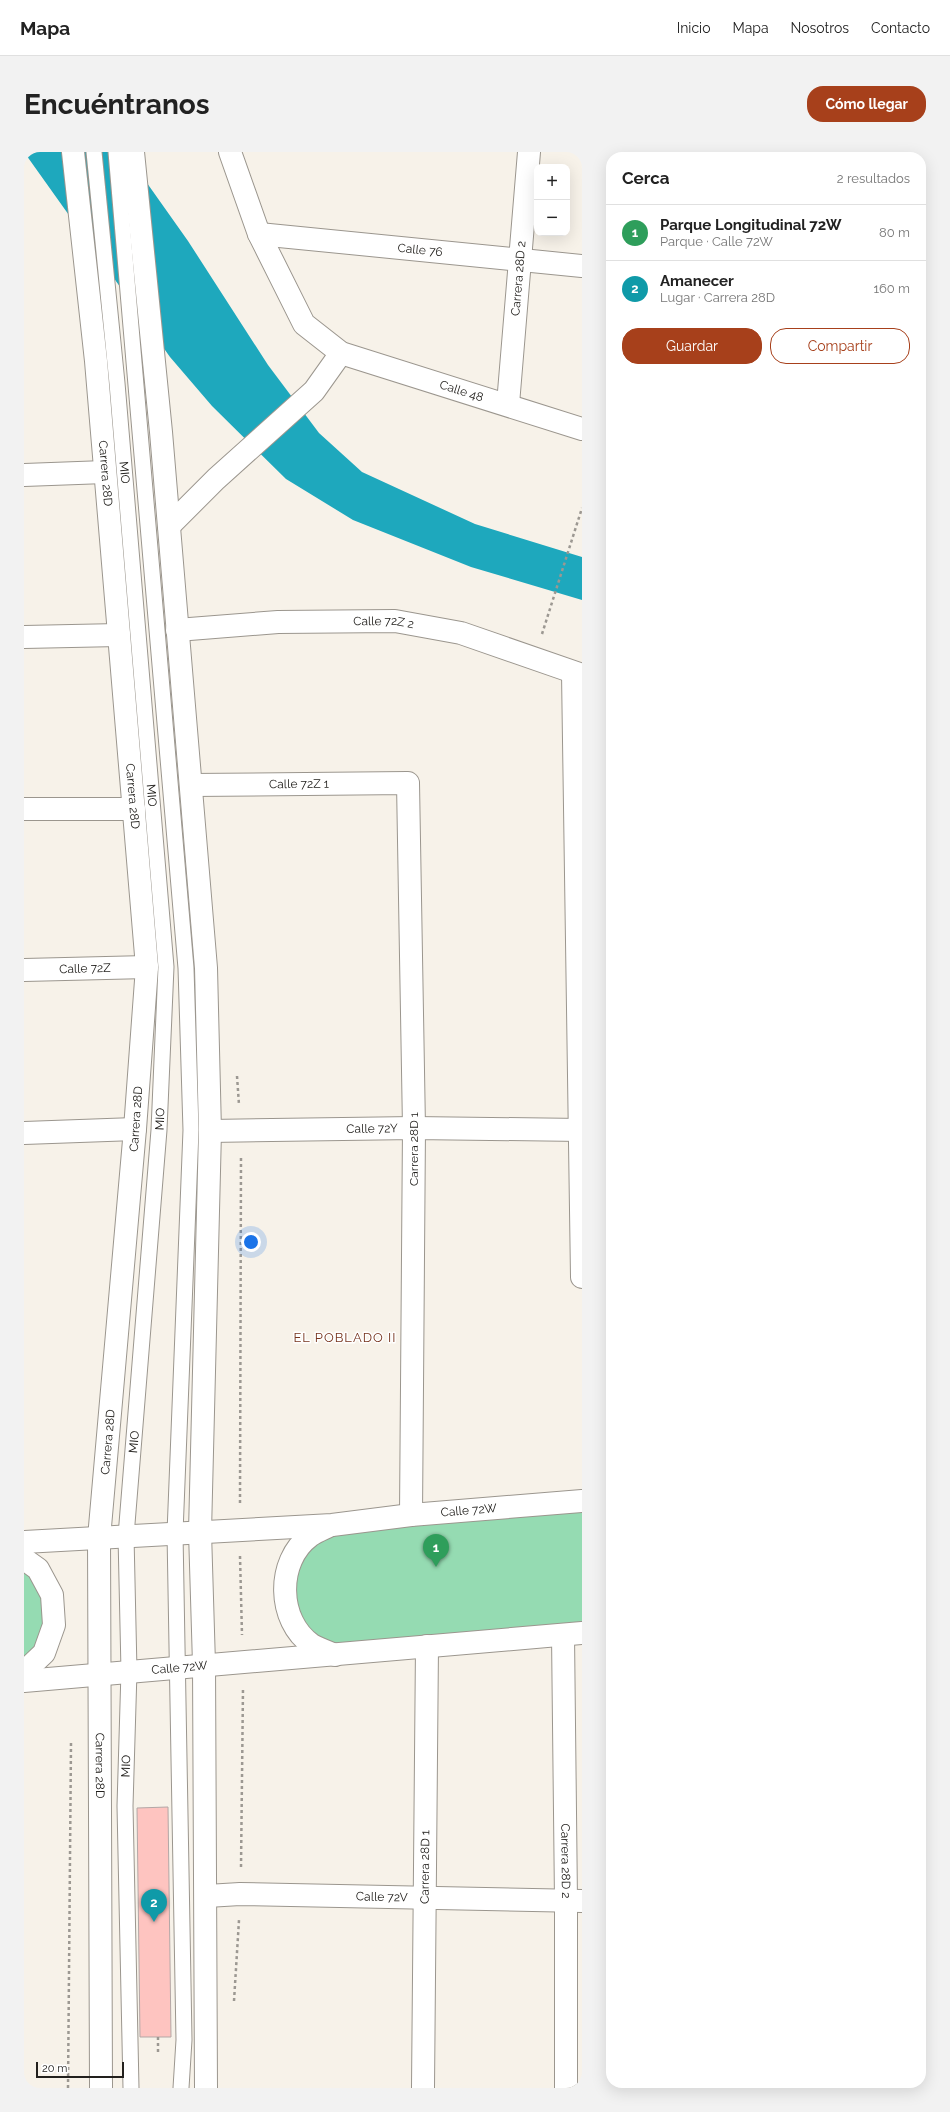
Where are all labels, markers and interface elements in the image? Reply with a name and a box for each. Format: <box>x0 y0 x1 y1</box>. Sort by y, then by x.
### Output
text: Mapa <box>20 17 70 39</box>
text: Inicio <box>677 20 710 36</box>
text: Mapa <box>732 20 769 36</box>
text: Nosotros <box>791 20 849 36</box>
text: Contacto <box>871 20 930 36</box>
button: Cómo llegar <box>807 86 926 122</box>
text: Encuéntranos <box>24 88 210 121</box>
map controls <box>534 164 570 236</box>
button: + <box>534 164 570 200</box>
text: Cerca <box>622 168 670 188</box>
text: 2 resultados <box>837 171 910 186</box>
button: − <box>534 200 570 236</box>
text: Parque Longitudinal 72W <box>660 216 842 234</box>
text: 1 <box>632 225 638 240</box>
text: 80 m <box>879 225 910 240</box>
text: Parque · Calle 72W <box>660 234 773 249</box>
street label: Carrera 28D 2 <box>508 240 529 316</box>
street label: Calle 76 <box>397 241 443 259</box>
text: Amanecer <box>660 272 734 290</box>
text: 2 <box>631 281 639 296</box>
text: 160 m <box>873 281 910 296</box>
text: Lugar · Carrera 28D <box>660 290 775 305</box>
button: Guardar <box>622 328 762 364</box>
button: Compartir <box>770 328 910 364</box>
street label: Calle 48 <box>438 378 485 404</box>
street label: Carrera 28D <box>96 440 115 507</box>
street label: MIO <box>117 461 132 484</box>
street label: Calle 72Z 2 <box>353 614 415 631</box>
street label: Carrera 28D <box>123 763 142 830</box>
street label: Calle 72Z 1 <box>269 777 329 791</box>
street label: MIO <box>144 784 160 807</box>
street label: Calle 72Z <box>59 961 111 976</box>
street label: Carrera 28D <box>127 1085 145 1152</box>
street label: MIO <box>152 1107 168 1131</box>
street label: Carrera 28D 1 <box>407 1112 421 1186</box>
street label: Calle 72Y <box>346 1121 398 1136</box>
your location <box>241 1232 261 1252</box>
district label: EL POBLADO II <box>293 1330 397 1345</box>
street label: Carrera 28D <box>98 1408 118 1475</box>
street label: MIO <box>126 1430 142 1454</box>
street label: Calle 72W <box>440 1501 498 1520</box>
pin: 1 <box>423 1534 449 1567</box>
street label: Calle 72W <box>151 1658 209 1677</box>
street label: Carrera 28D <box>93 1733 107 1799</box>
street label: MIO <box>119 1755 133 1777</box>
street label: Carrera 28D 2 <box>558 1823 573 1899</box>
street label: Carrera 28D 1 <box>418 1830 432 1904</box>
pin: 2 <box>141 1889 167 1922</box>
street label: Calle 72V <box>356 1889 408 1904</box>
scale bar <box>36 2060 124 2079</box>
text: 20 m <box>42 2062 67 2075</box>

